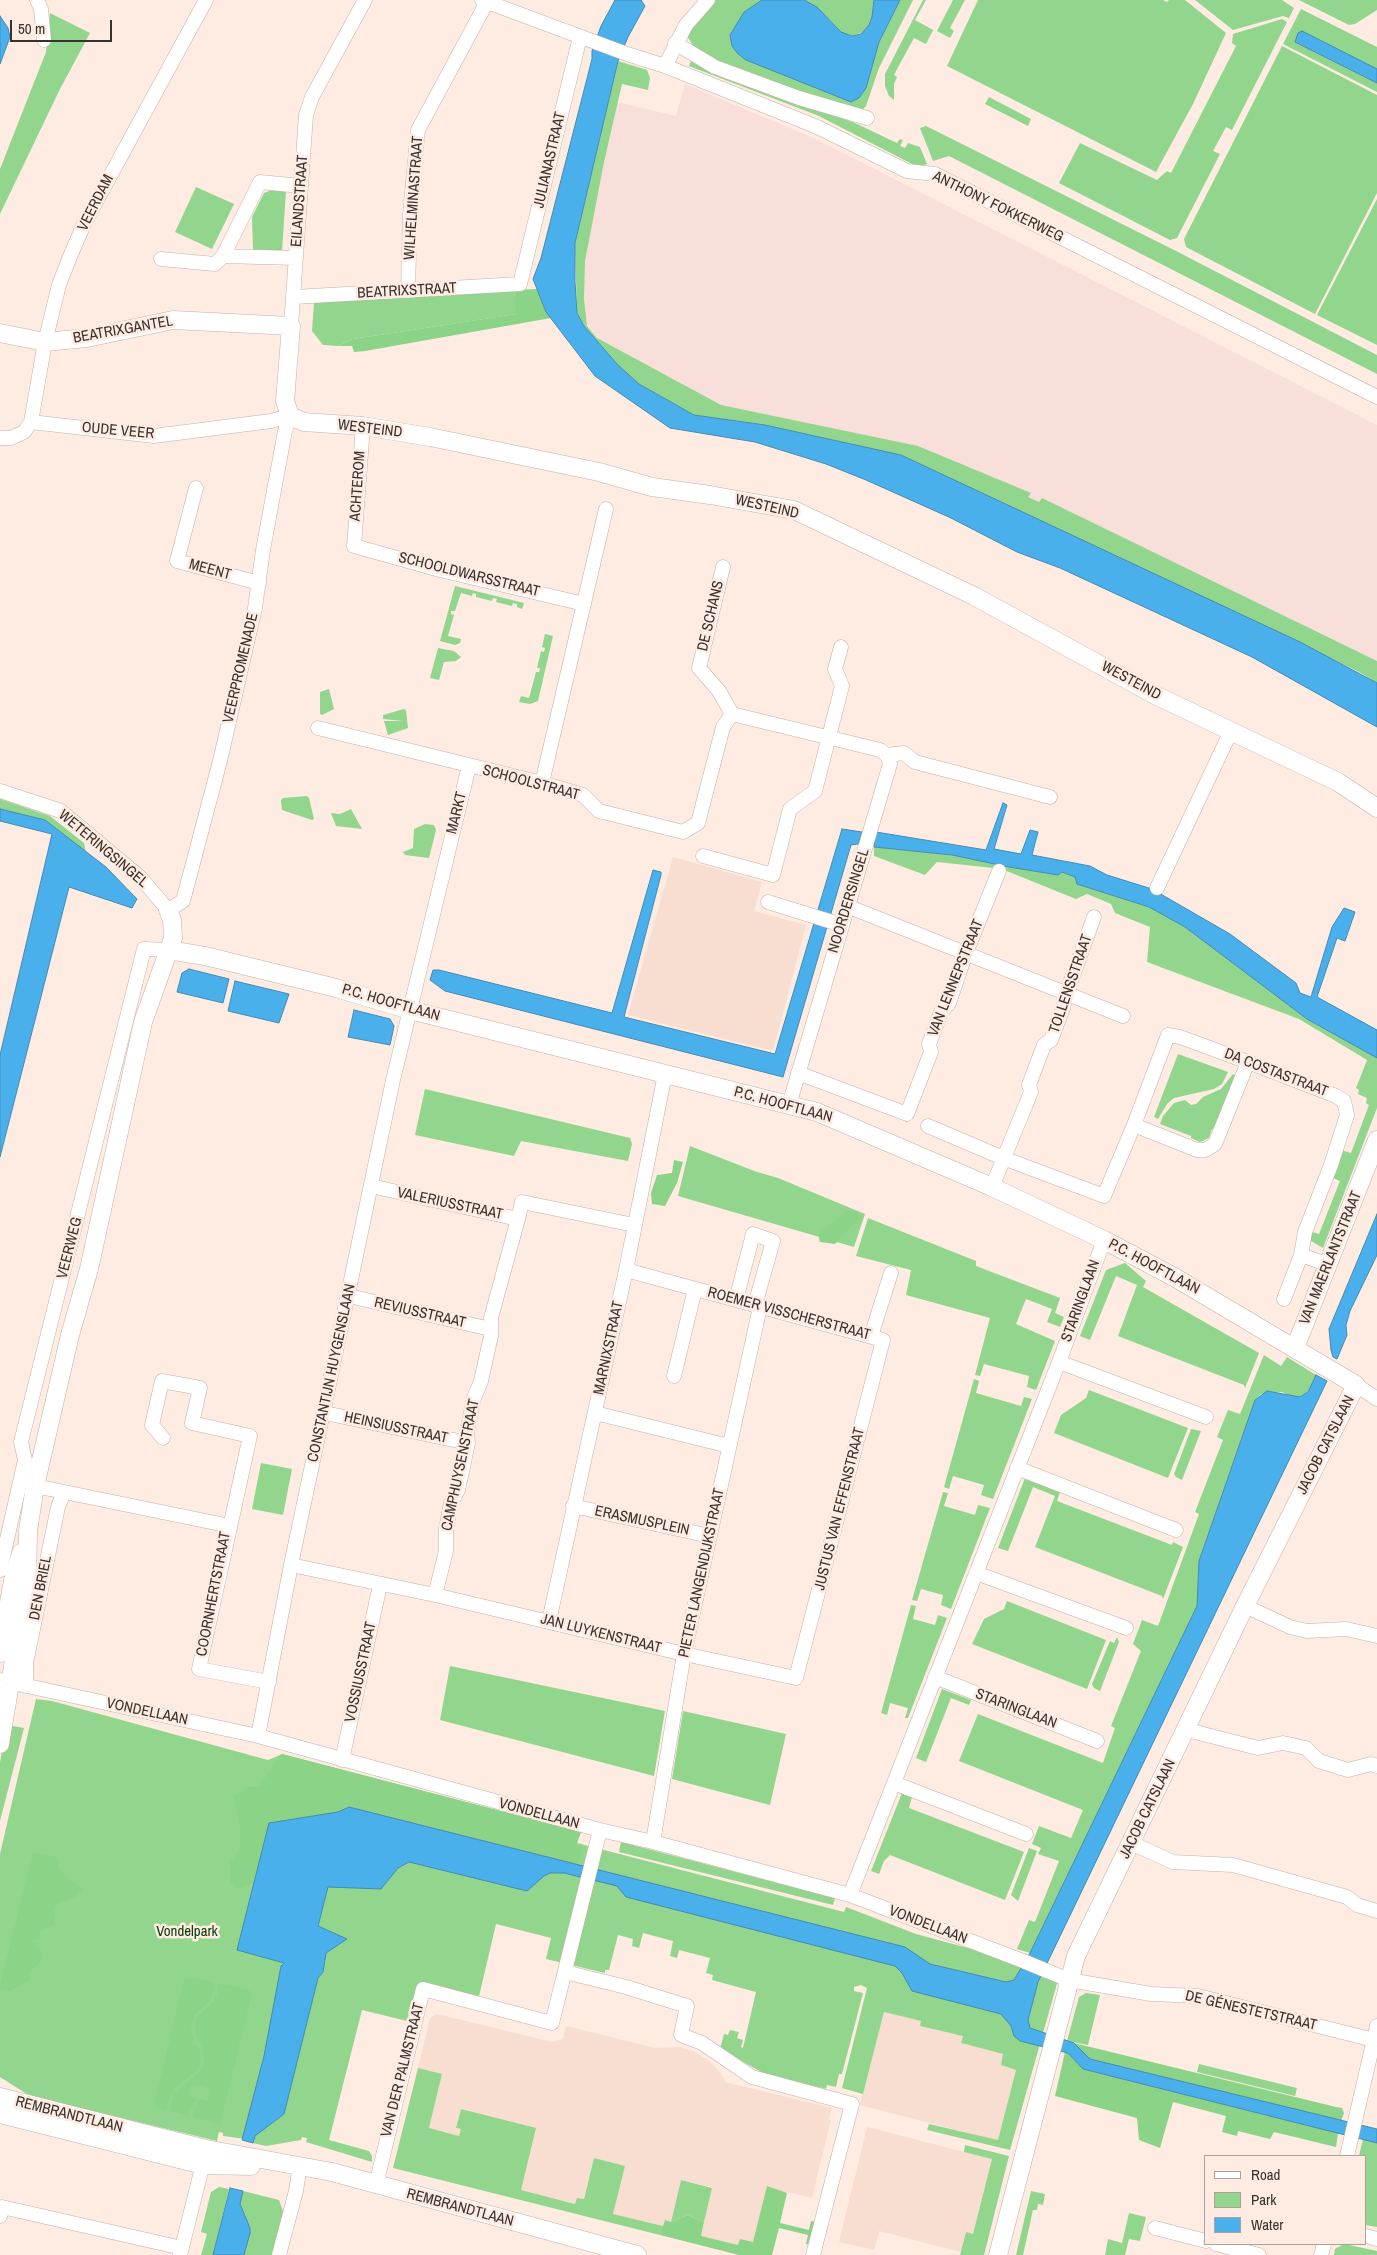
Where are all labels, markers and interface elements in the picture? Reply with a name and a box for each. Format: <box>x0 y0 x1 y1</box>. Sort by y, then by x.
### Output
scale bar <box>12 10 115 42</box>
text: 50 m <box>18 18 45 39</box>
street label: JULIANASTRAAT <box>530 110 570 210</box>
street label: WILHELMINASTRAAT <box>401 135 427 261</box>
street label: EILANDSTRAAT <box>288 154 312 248</box>
street label: ANTHONY FOKKERWEG <box>930 167 1066 247</box>
street label: VEERDAM <box>74 172 118 234</box>
street label: BEATRIXSTRAAT <box>357 279 457 303</box>
street label: BEATRIXGANTEL <box>72 312 174 348</box>
street label: WESTEIND <box>337 416 403 442</box>
street label: OUDE VEER <box>81 419 155 443</box>
street label: ACHTEROM <box>347 450 369 522</box>
street label: WESTEIND <box>733 491 801 523</box>
street label: SCHOOLDWARSSTRAAT <box>397 549 541 601</box>
street label: MEENT <box>187 556 233 584</box>
street label: DE SCHANS <box>694 579 728 653</box>
street label: VEERPROMENADE <box>220 611 262 725</box>
street label: WESTEIND <box>1098 658 1164 704</box>
street label: SCHOOLSTRAAT <box>481 761 581 805</box>
street label: MARKT <box>443 790 471 836</box>
street label: WETERINGSINGEL <box>55 806 151 892</box>
street label: NOORDERSINGEL <box>825 847 873 955</box>
street label: VAN LENNEPSTRAAT <box>924 917 988 1039</box>
street label: TOLLENSSTRAAT <box>1046 932 1096 1036</box>
street label: P.C. HOOFTLAAN <box>340 980 442 1026</box>
street label: DA COSTASTRAAT <box>1222 1045 1330 1101</box>
street label: P.C. HOOFTLAAN <box>732 1083 834 1127</box>
street label: VALERIUSSTRAAT <box>396 1184 504 1224</box>
street label: VAN MAERLANTSTRAAT <box>1296 1189 1366 1327</box>
street label: VEERWEG <box>54 1215 86 1281</box>
street label: P.C. HOOFTLAAN <box>1105 1235 1203 1299</box>
street label: STARINGLAAN <box>1058 1258 1104 1344</box>
street label: CONSTANTIJN HUYGENSLAAN <box>304 1282 360 1464</box>
street label: ROEMER VISSCHERSTRAAT <box>706 1284 872 1344</box>
street label: REVIUSSTRAAT <box>372 1294 468 1332</box>
street label: MARNIXSTRAAT <box>590 1299 628 1397</box>
street label: JACOB CATSLAAN <box>1293 1393 1359 1497</box>
street label: CAMPHUYSENSTRAAT <box>438 1397 484 1533</box>
street label: HEINSIUSSTRAAT <box>342 1408 450 1448</box>
street label: JUSTUS VAN EFFENSTRAAT <box>811 1426 869 1592</box>
street label: PIETER LANGENDIJKSTRAAT <box>675 1487 729 1659</box>
street label: ERASMUSPLEIN <box>593 1502 691 1540</box>
street label: COORNHERTSTRAAT <box>193 1530 235 1658</box>
street label: DEN BRIEL <box>26 1554 56 1622</box>
street label: JAN LUYKENSTRAAT <box>539 1610 663 1658</box>
street label: VOSSIUSSTRAAT <box>342 1620 380 1724</box>
street label: STARINGLAAN <box>973 1685 1059 1733</box>
street label: VONDELLAAN <box>105 1695 189 1729</box>
street label: JACOB CATSLAAN <box>1116 1756 1180 1862</box>
street label: VONDELLAAN <box>497 1795 581 1833</box>
street label: VONDELLAAN <box>886 1902 970 1948</box>
park label: Vondelpark <box>156 1923 218 1941</box>
street label: DE GÉNESTETSTRAAT <box>1183 1987 1319 2035</box>
street label: VAN DER PALMSTRAAT <box>378 2001 428 2139</box>
street label: REMBRANDTLAAN <box>13 2093 125 2137</box>
legend <box>1204 2155 1367 2245</box>
text: Road <box>1251 2164 1280 2185</box>
street label: REMBRANDTLAAN <box>405 2185 515 2231</box>
text: Park <box>1251 2189 1276 2210</box>
text: Water <box>1251 2214 1283 2235</box>

